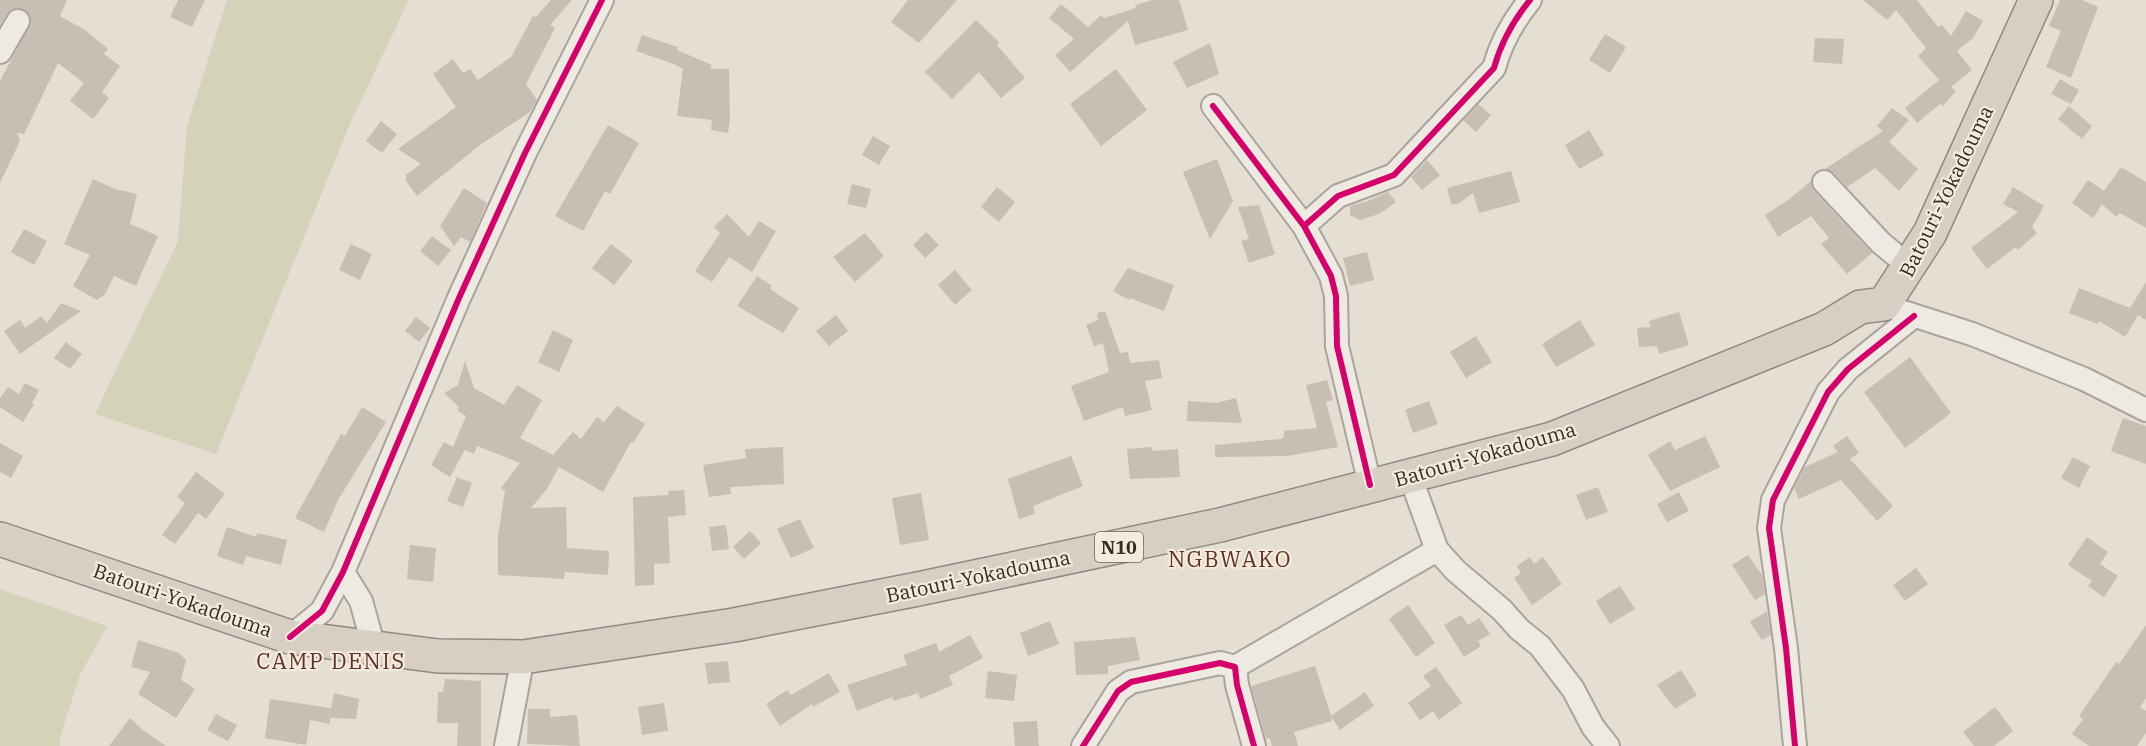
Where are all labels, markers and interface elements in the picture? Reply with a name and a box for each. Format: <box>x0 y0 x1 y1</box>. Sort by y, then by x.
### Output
street label: Batouri-Yokadouma <box>1893 101 1999 281</box>
street label: Batouri-Yokadouma <box>1391 415 1579 493</box>
road number: N10 <box>1095 532 1143 562</box>
street label: Batouri-Yokadouma <box>883 543 1073 609</box>
district label: NGBWAKO <box>1168 544 1292 573</box>
street label: Batouri-Yokadouma <box>90 557 276 643</box>
district label: CAMP DENIS <box>256 646 406 675</box>

